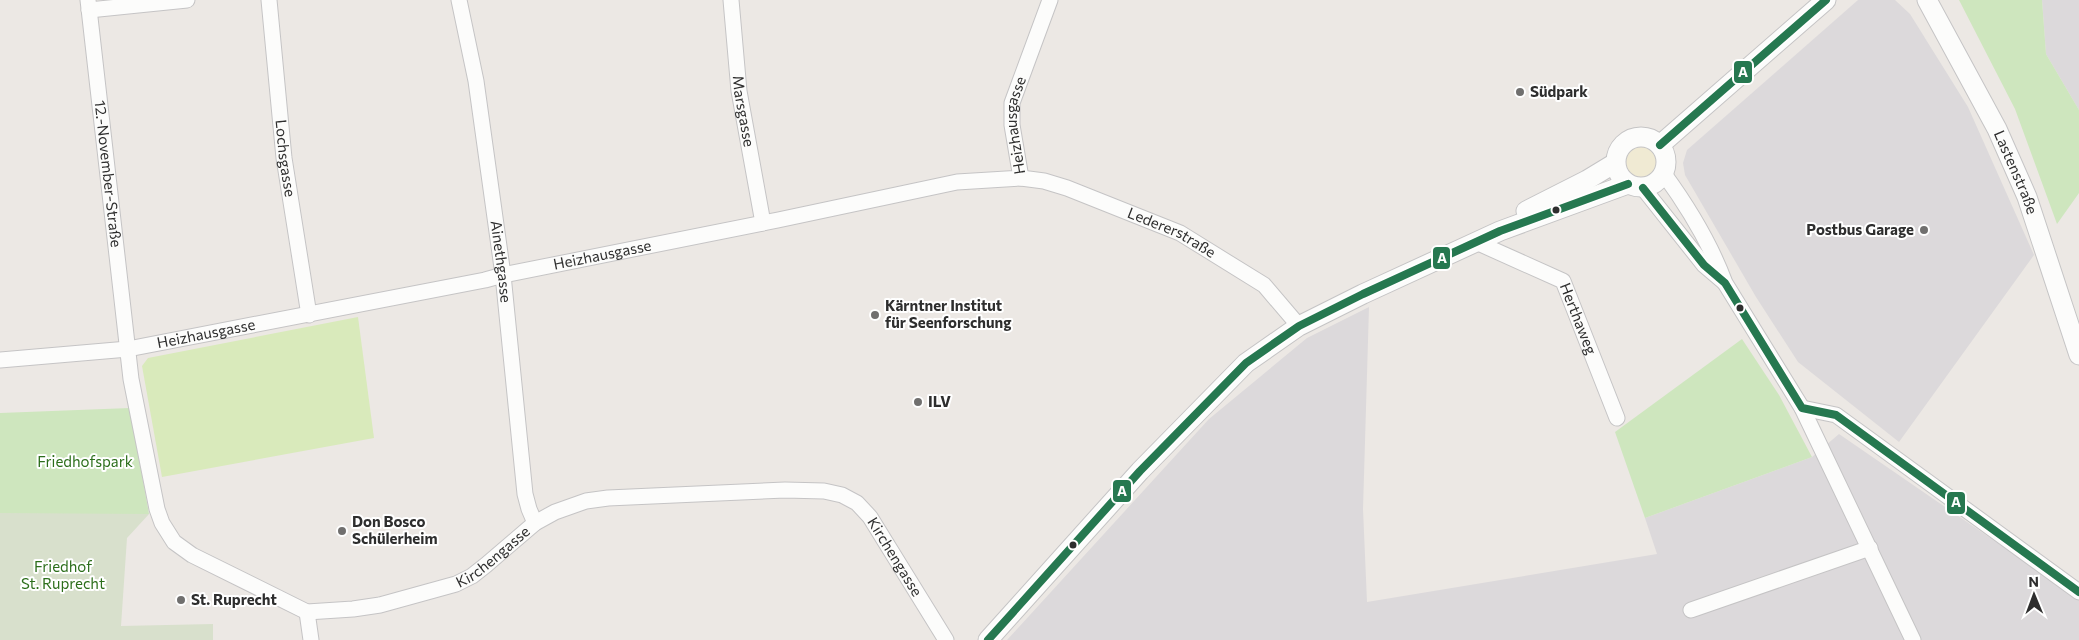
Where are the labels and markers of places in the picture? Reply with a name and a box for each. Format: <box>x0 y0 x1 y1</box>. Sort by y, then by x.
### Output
place label: Südpark <box>1530 82 1588 100</box>
marker: Südpark <box>1514 86 1526 98</box>
unlabelled marker <box>1551 205 1561 215</box>
place label: Postbus Garage <box>1806 220 1914 238</box>
marker: Postbus Garage <box>1918 224 1930 236</box>
place label: Kärntner Institut für Seenforschung <box>885 296 1011 331</box>
unlabelled marker <box>1735 303 1745 313</box>
marker: Kärntner Institut für Seenforschung <box>869 309 881 321</box>
place label: ILV <box>928 392 951 410</box>
marker: ILV <box>912 396 924 408</box>
place label: Don Bosco Schülerheim <box>352 512 438 547</box>
marker: Don Bosco Schülerheim <box>336 525 348 537</box>
unlabelled marker <box>1068 540 1078 550</box>
place label: St. Ruprecht <box>191 590 277 608</box>
marker: St. Ruprecht <box>175 594 187 606</box>

